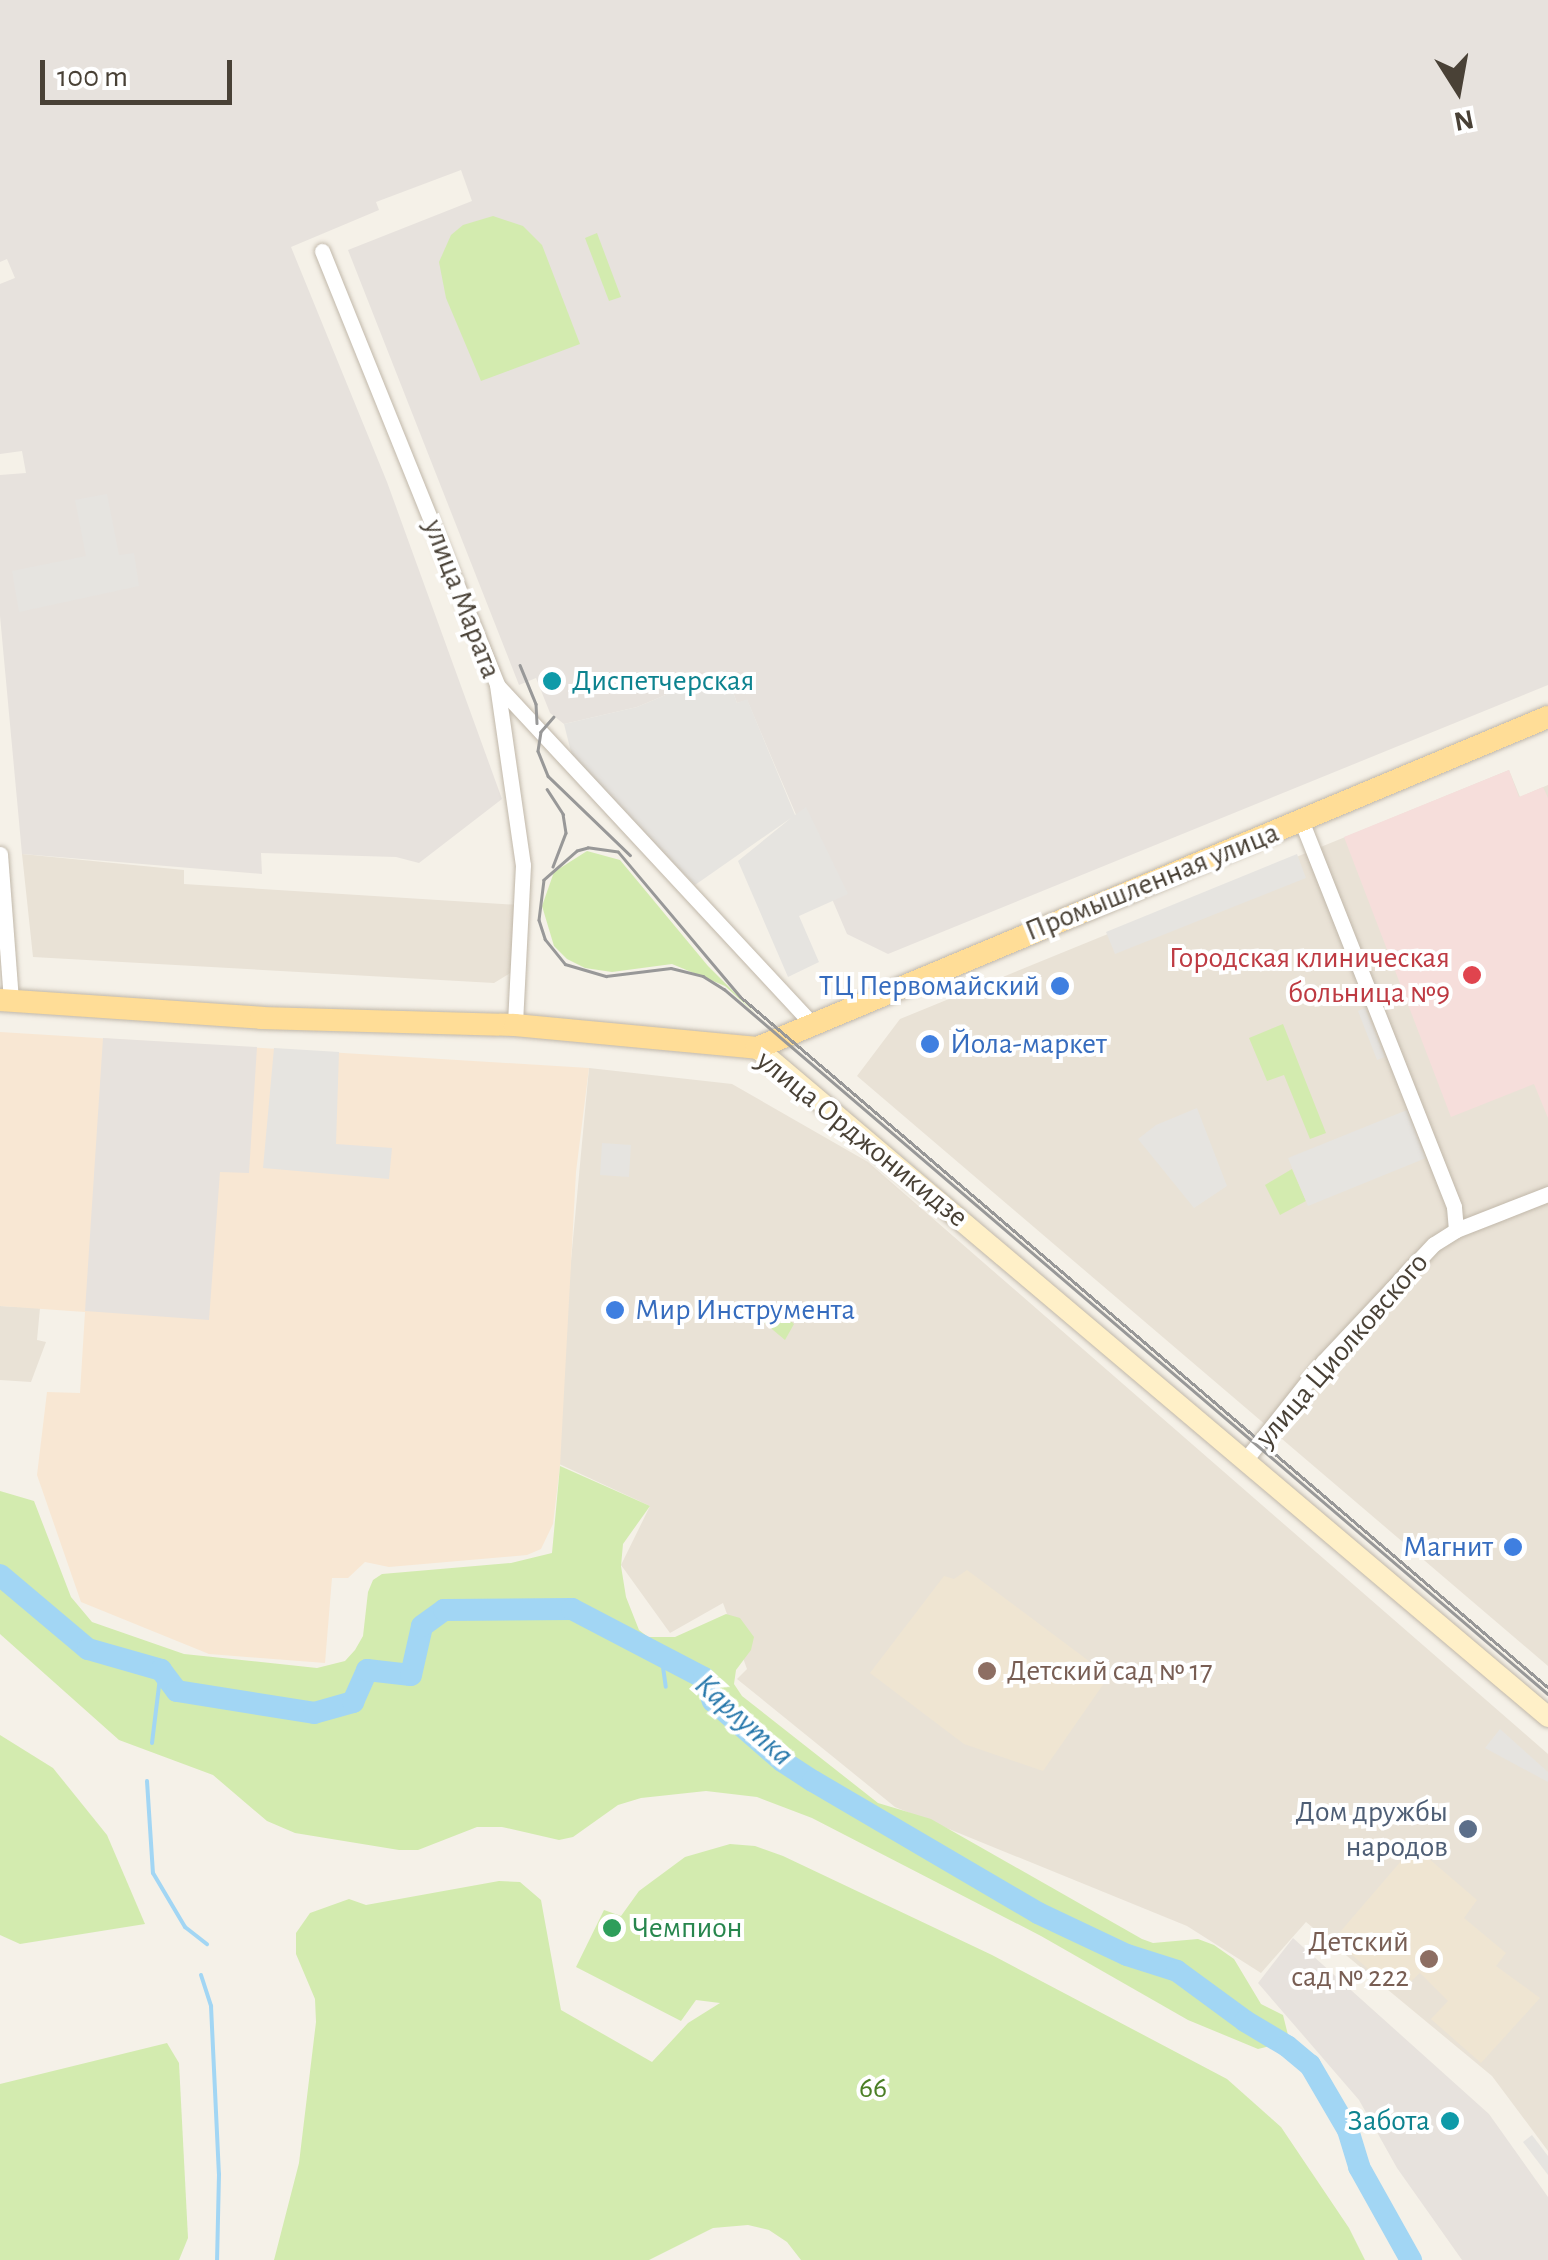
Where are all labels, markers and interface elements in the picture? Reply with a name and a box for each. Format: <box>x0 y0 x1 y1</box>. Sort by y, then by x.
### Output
scale bar <box>45 40 238 102</box>
north arrow <box>1408 40 1508 140</box>
text: 100 m <box>57 62 128 92</box>
text: N <box>1451 104 1476 135</box>
street label: улица Марата <box>415 514 509 684</box>
place label: Диспетчерская <box>572 663 754 699</box>
marker: Диспетчерская <box>541 670 563 692</box>
street label: Промышленная улица <box>1020 815 1284 949</box>
place label: Городская клиническая больница №9 <box>1169 940 1450 1010</box>
marker: Городская клиническая больница №9 <box>1459 962 1485 988</box>
place label: ТЦ Первомайский <box>819 968 1040 1004</box>
marker: ТЦ Первомайский <box>1049 975 1071 997</box>
place label: Йола-маркет <box>950 1026 1107 1062</box>
marker: Йола-маркет <box>919 1033 941 1055</box>
street label: улица Орджоникидзе <box>749 1043 975 1235</box>
street label: улица Циолковского <box>1248 1245 1436 1455</box>
place label: Мир Инструмента <box>635 1292 855 1328</box>
marker: Мир Инструмента <box>604 1299 626 1321</box>
place label: Магнит <box>1403 1529 1493 1565</box>
marker: Магнит <box>1502 1536 1524 1558</box>
place label: Детский сад № 17 <box>1007 1653 1212 1689</box>
marker: Детский сад № 17 <box>976 1660 998 1682</box>
water label: Карлутка <box>687 1666 801 1774</box>
place label: Дом дружбы народов <box>1296 1794 1448 1864</box>
marker: Дом дружбы народов <box>1457 1818 1479 1840</box>
place label: Чемпион <box>632 1910 743 1946</box>
marker: Чемпион <box>601 1917 623 1939</box>
place label: Детский сад № 222 <box>1291 1924 1409 1994</box>
marker: Детский сад № 222 <box>1418 1948 1440 1970</box>
park label: 66 <box>859 2070 887 2106</box>
place label: Забота <box>1348 2103 1430 2139</box>
marker: Забота <box>1439 2110 1461 2132</box>

